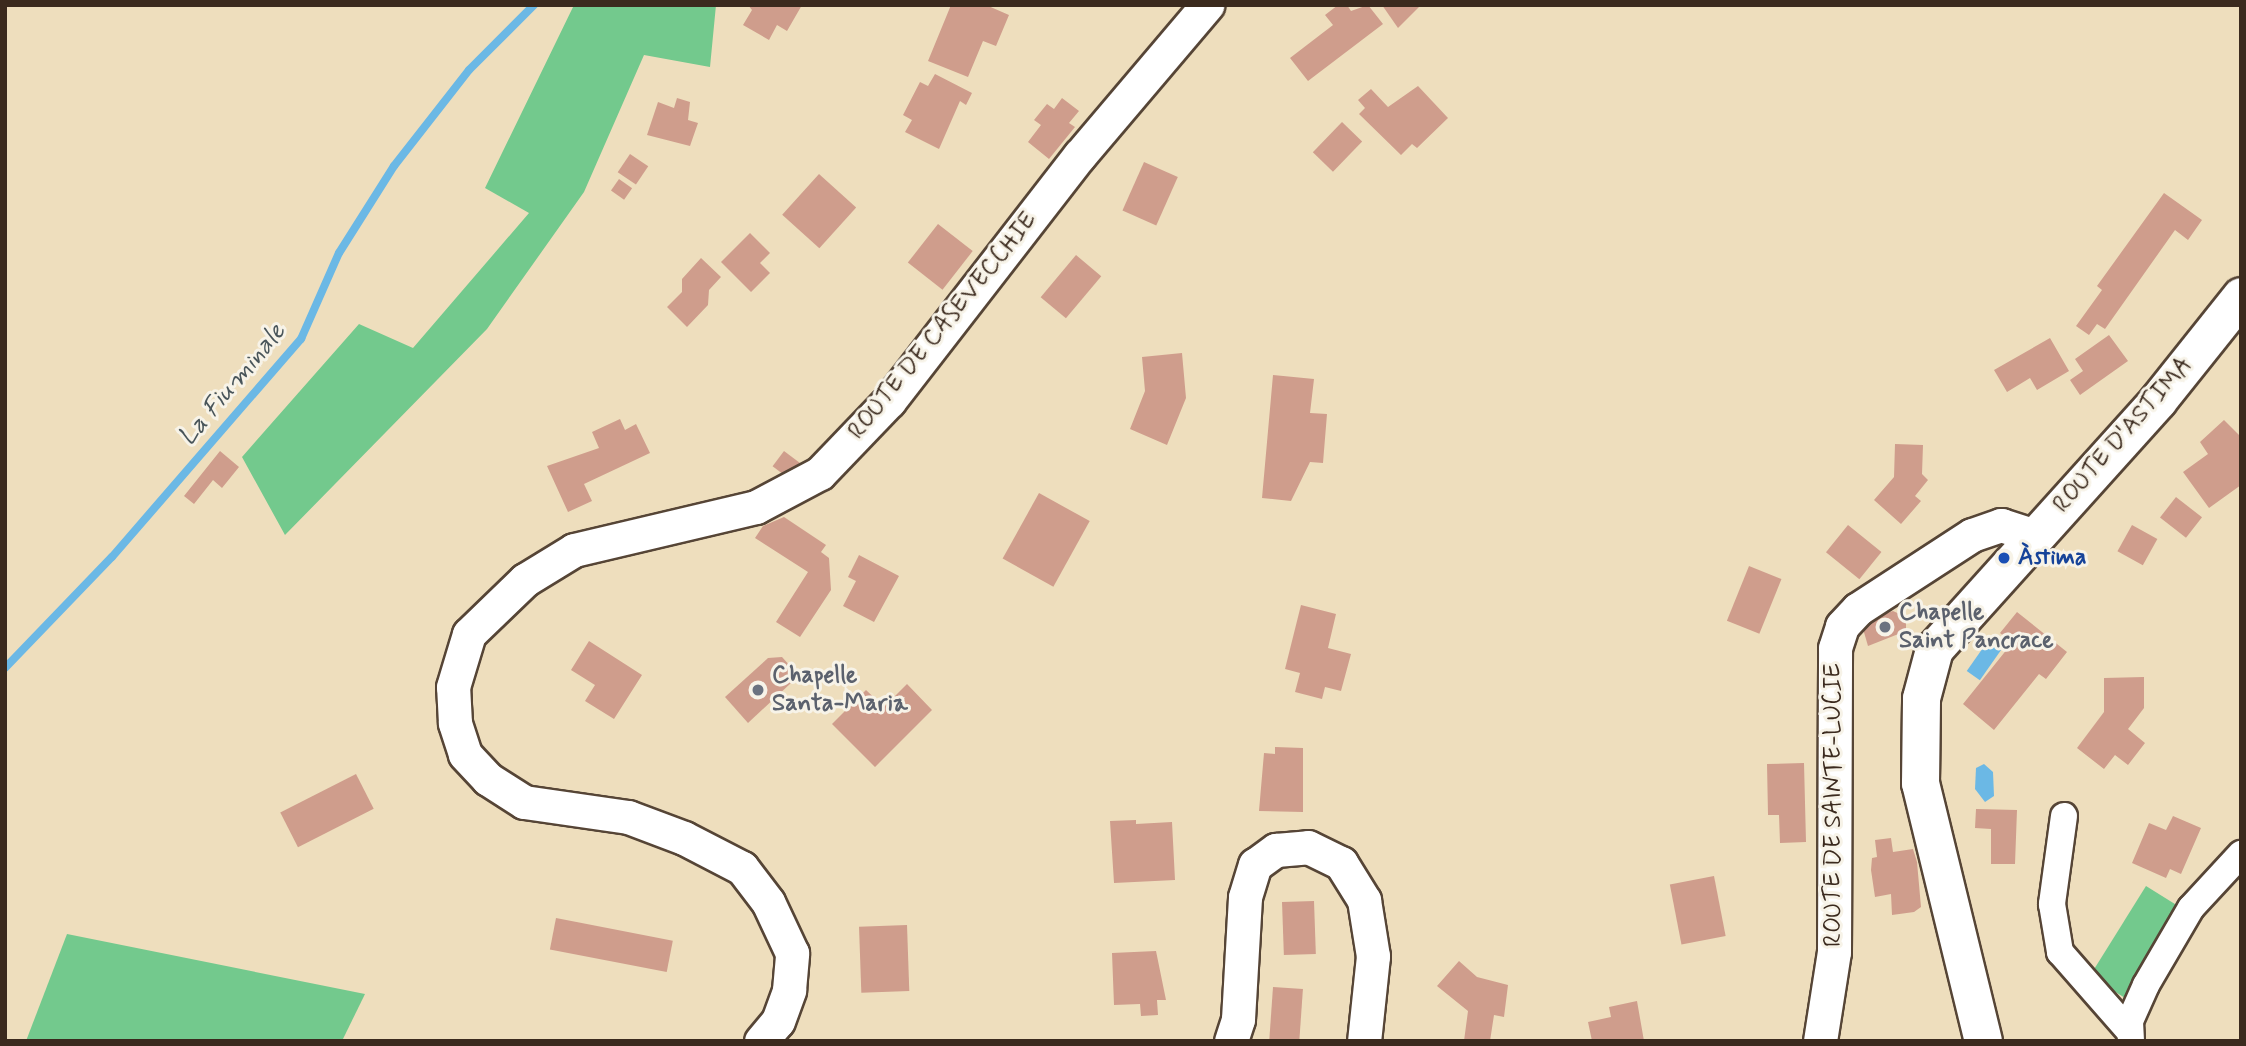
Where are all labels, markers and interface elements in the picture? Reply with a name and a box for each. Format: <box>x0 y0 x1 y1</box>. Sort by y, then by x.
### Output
street label: ROUTE DE CASEVECCHIE <box>841 205 1045 447</box>
water label: La Fiuminale <box>173 318 293 452</box>
street label: ROUTE D'ASTIMA <box>2048 351 2198 519</box>
place label: Àstima <box>2018 544 2087 572</box>
marker: Àstima <box>1996 550 2012 566</box>
place label: Chapelle Saint Pancrace <box>1899 599 2054 655</box>
marker: Chapelle Saint Pancrace <box>1877 619 1893 635</box>
street label: ROUTE DE SAINTE-LUCIE <box>1820 660 1848 950</box>
place label: Chapelle Santa-Maria <box>772 662 908 718</box>
marker: Chapelle Santa-Maria <box>750 682 766 698</box>

